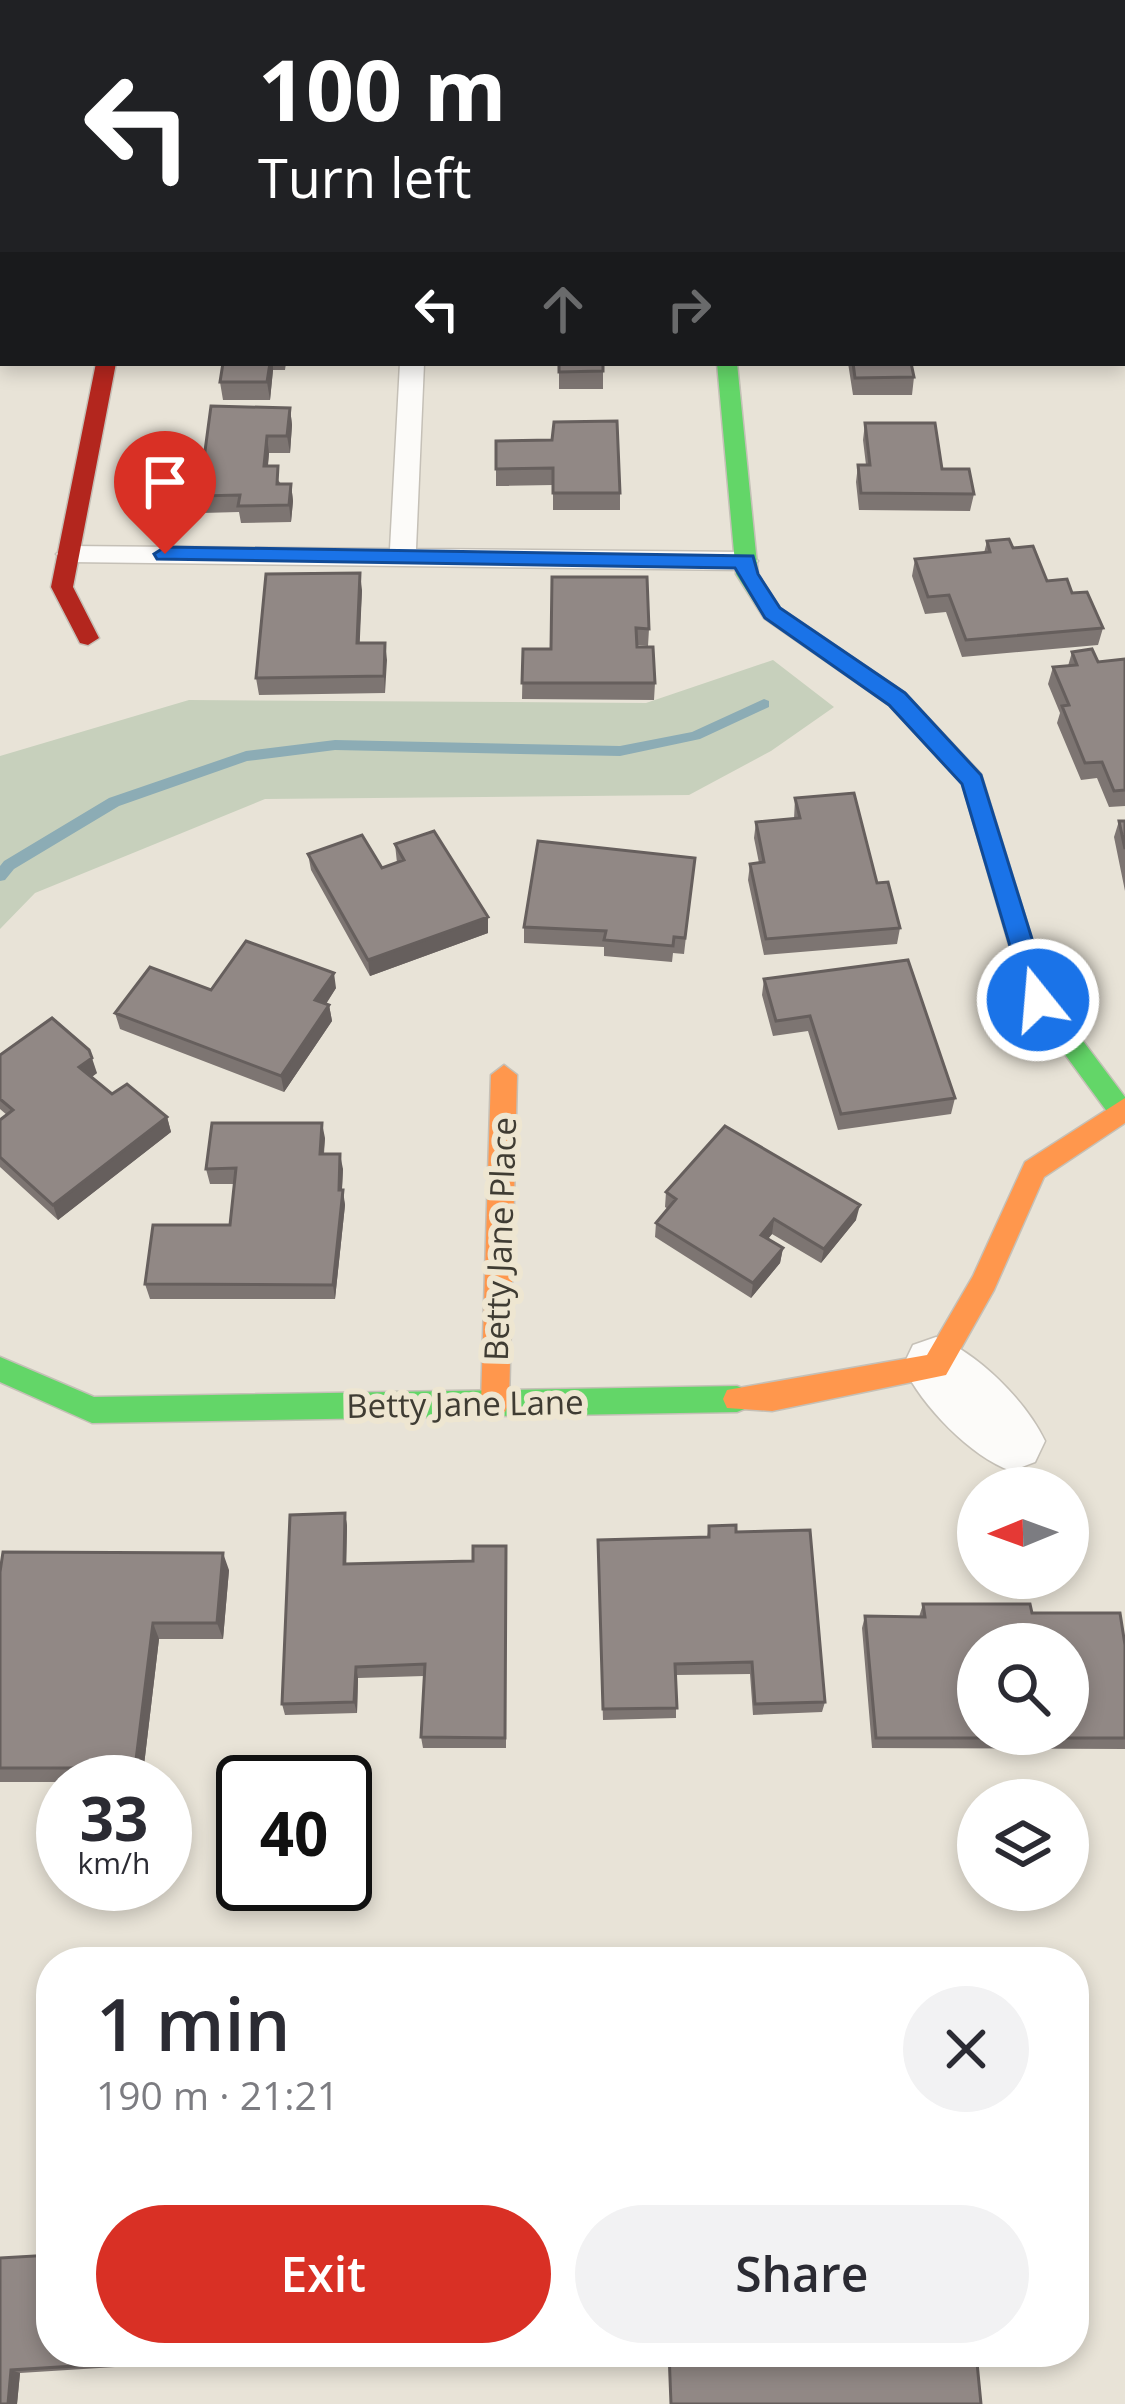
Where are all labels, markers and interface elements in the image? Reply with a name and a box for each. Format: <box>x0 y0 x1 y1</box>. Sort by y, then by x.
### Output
text: 100 m <box>258 31 506 146</box>
icon: left <box>60 48 216 204</box>
text: Turn left <box>258 140 471 214</box>
icon: left <box>404 276 470 342</box>
icon: ahead <box>530 276 596 342</box>
icon: right <box>656 276 722 342</box>
pin <box>114 431 216 554</box>
icon: arrive <box>132 449 198 515</box>
position arrow <box>975 937 1101 1063</box>
street label: Betty Jane Place <box>473 1116 526 1362</box>
street label: Betty Jane Lane <box>346 1379 584 1428</box>
north arrow <box>957 1467 1089 1599</box>
map controls <box>957 1467 1089 1911</box>
button: search <box>957 1623 1089 1755</box>
speed limit sign: 40 <box>216 1755 372 1911</box>
text: 33 <box>80 1777 148 1859</box>
button: layers <box>957 1779 1089 1911</box>
text: km/h <box>78 1842 150 1883</box>
text: 1 min <box>96 1974 290 2072</box>
button: close <box>903 1986 1029 2112</box>
text: 190 m · 21:21 <box>96 2068 339 2121</box>
button: Exit <box>96 2205 551 2343</box>
button: Share <box>575 2205 1029 2343</box>

